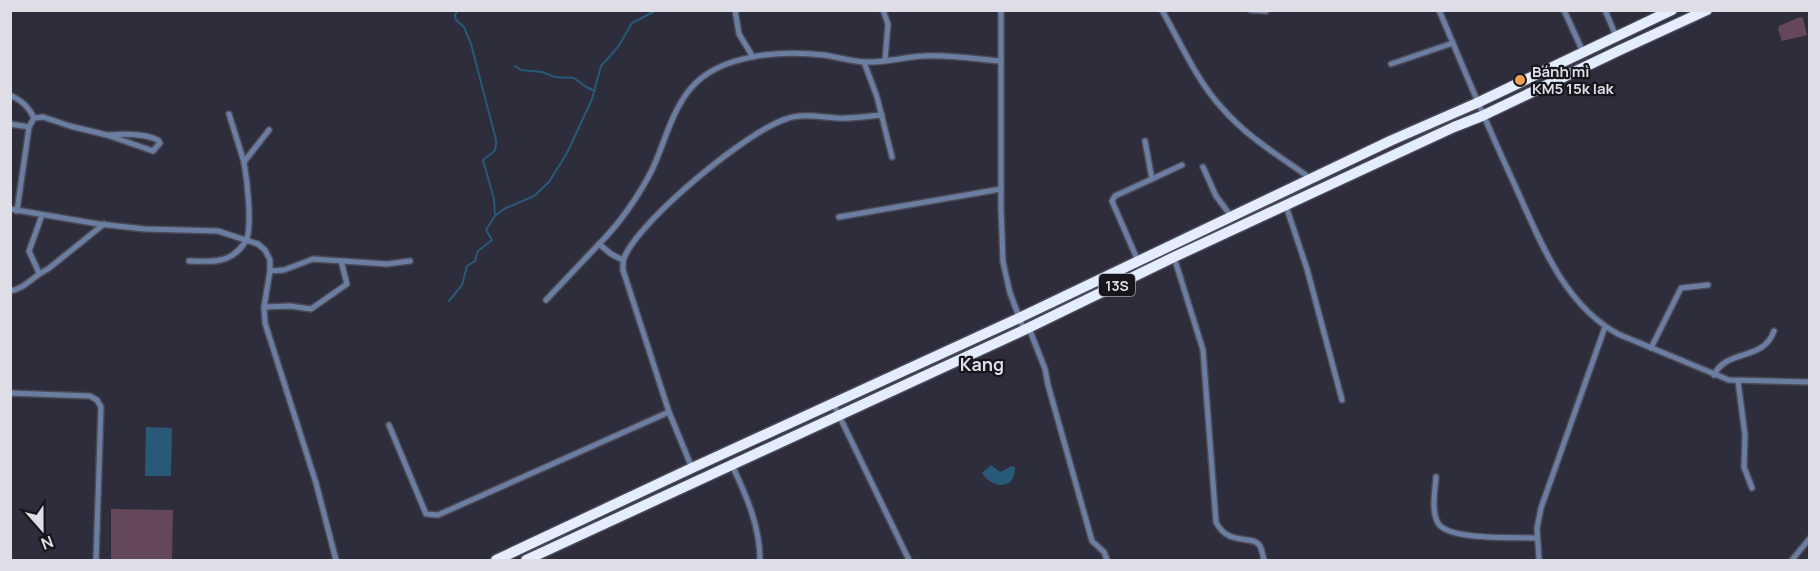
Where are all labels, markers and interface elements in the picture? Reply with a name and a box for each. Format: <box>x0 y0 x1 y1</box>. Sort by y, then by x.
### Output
place label: Bánh mì KM5 15k lak <box>1532 61 1615 99</box>
marker: Bánh mì KM5 15k lak <box>1513 73 1527 87</box>
road number: 13S <box>1099 274 1135 296</box>
district label: Kang <box>960 352 1004 376</box>
north arrow <box>12 499 72 559</box>
text: N <box>38 531 57 555</box>

